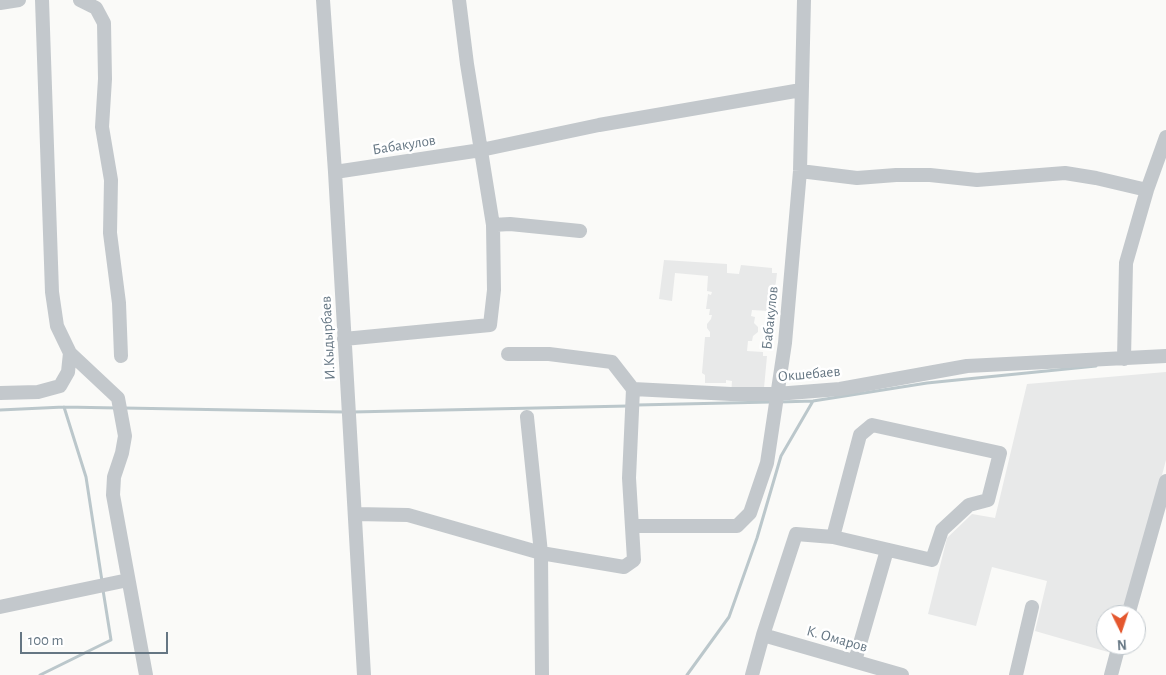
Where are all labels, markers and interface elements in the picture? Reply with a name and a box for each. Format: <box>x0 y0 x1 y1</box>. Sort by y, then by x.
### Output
street label: Бабакулов <box>371 131 437 159</box>
street label: Бабакулов <box>758 285 782 351</box>
street label: И.Кыдырбаев <box>317 296 339 380</box>
street label: Окшебаев <box>777 362 841 386</box>
north arrow <box>1096 605 1146 655</box>
scale bar <box>22 622 170 654</box>
street label: К. Омаров <box>804 622 870 656</box>
text: 100 m <box>28 633 63 648</box>
text: N <box>1117 637 1127 651</box>

